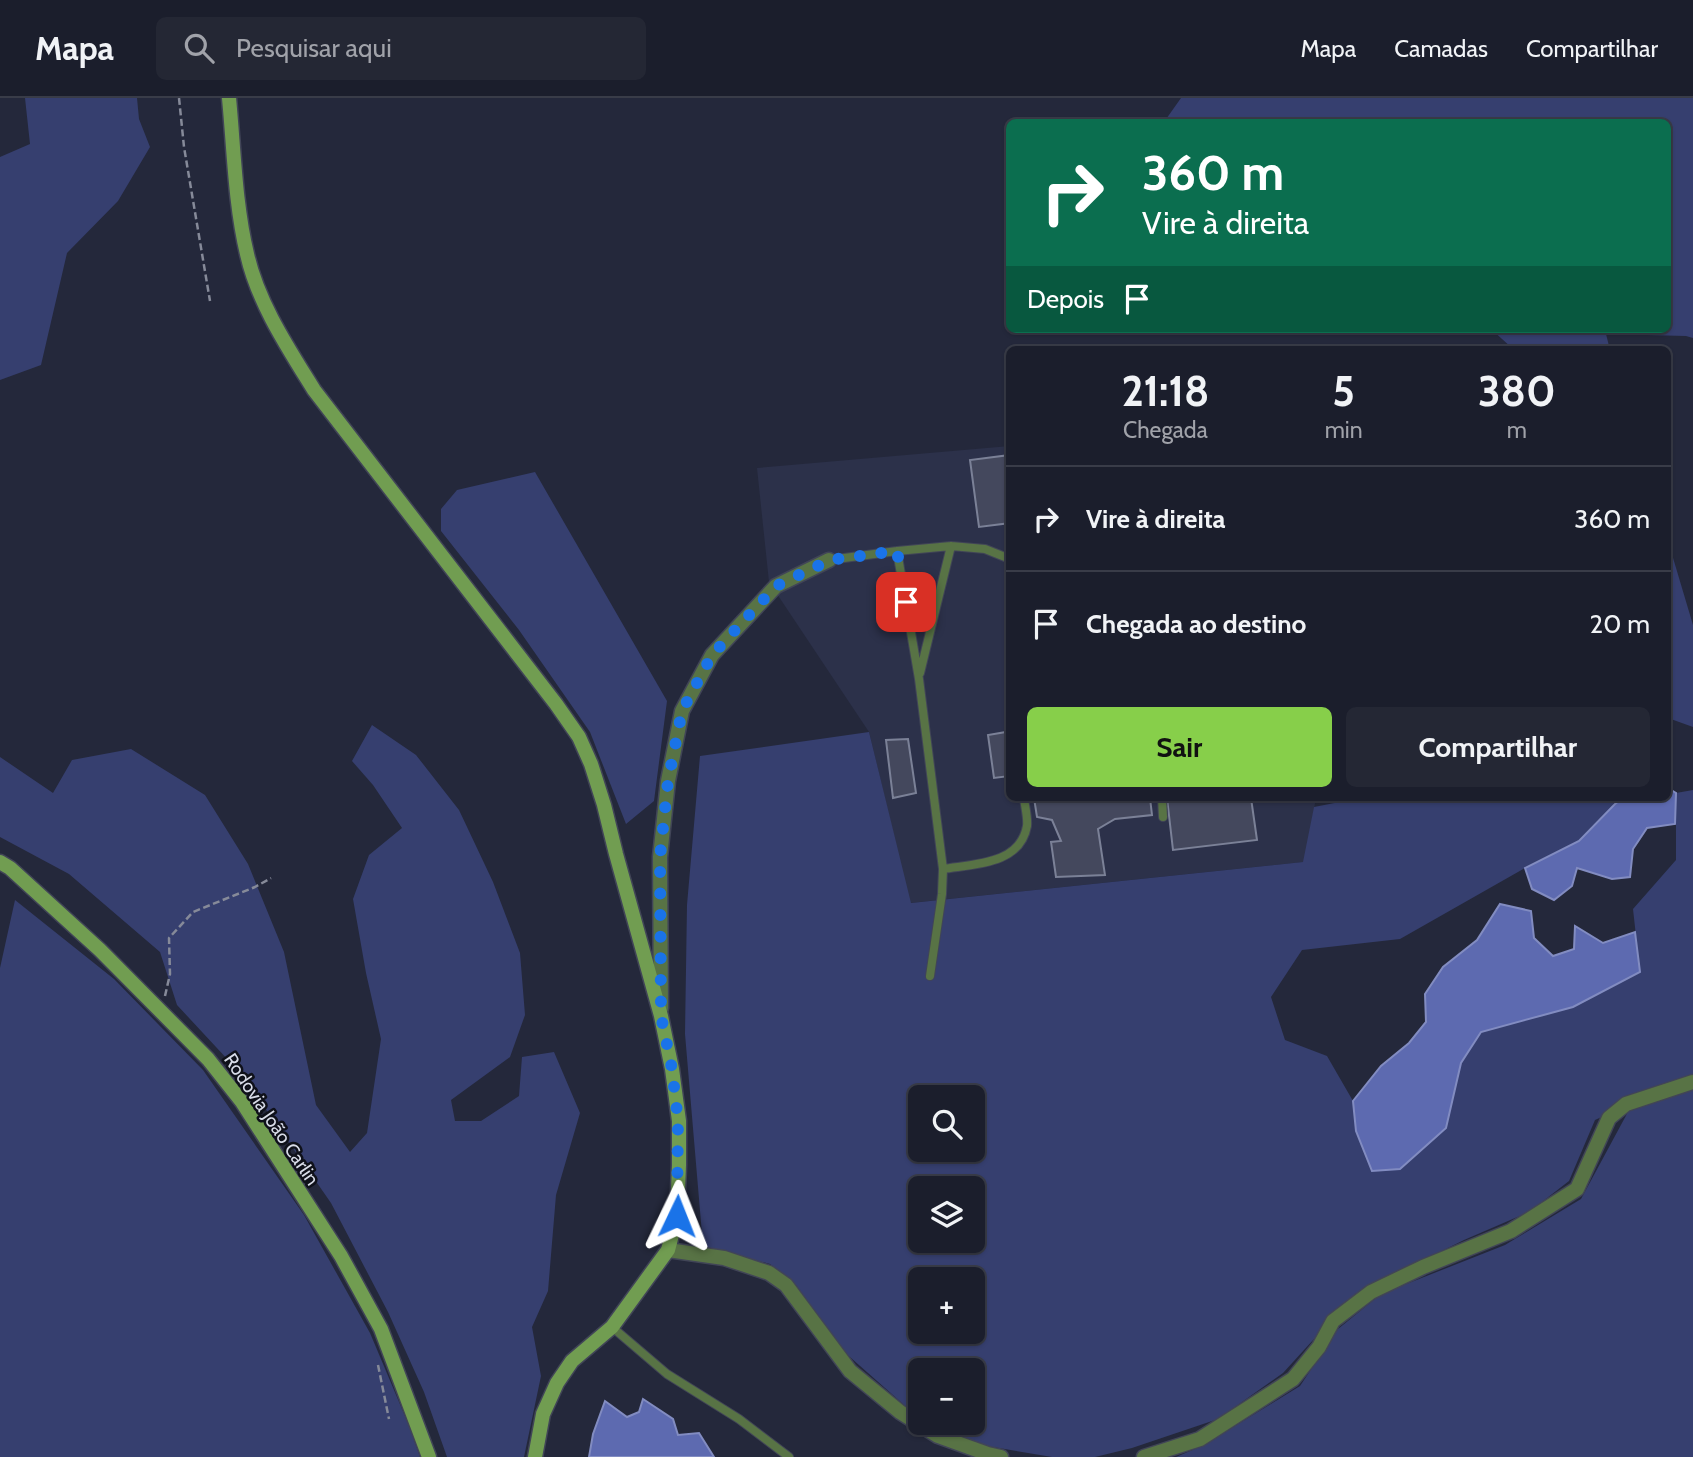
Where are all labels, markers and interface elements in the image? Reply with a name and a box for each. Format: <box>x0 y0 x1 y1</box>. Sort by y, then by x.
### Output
search box <box>156 17 646 80</box>
text: Mapa <box>35 28 114 68</box>
icon: search <box>180 29 218 67</box>
text: Pesquisar aqui <box>236 32 392 64</box>
text: Mapa <box>1300 34 1356 63</box>
text: Camadas <box>1394 34 1488 63</box>
text: Compartilhar <box>1526 34 1658 63</box>
text: 360 m <box>1142 143 1284 202</box>
icon: right <box>1027 147 1118 238</box>
text: Vire à direita <box>1142 203 1309 242</box>
icon: arrive <box>1118 280 1156 318</box>
text: Depois <box>1027 283 1104 315</box>
text: 21:18 <box>1121 365 1209 417</box>
text: 5 <box>1332 365 1355 417</box>
text: 380 <box>1478 365 1556 417</box>
text: Chegada <box>1123 416 1208 444</box>
text: min <box>1325 416 1363 444</box>
text: m <box>1507 416 1527 444</box>
icon: right <box>1027 500 1065 538</box>
text: Vire à direita <box>1086 503 1226 535</box>
text: 360 m <box>1574 503 1650 535</box>
pin <box>876 572 936 632</box>
icon: arrive <box>887 583 925 621</box>
icon: arrive <box>1027 605 1065 643</box>
text: Chegada ao destino <box>1086 608 1306 640</box>
text: 20 m <box>1590 608 1650 640</box>
button: Sair <box>1027 707 1332 787</box>
button: Compartilhar <box>1346 707 1650 787</box>
street label: Rodovia João Carlin <box>219 1049 324 1190</box>
map controls <box>908 1085 985 1435</box>
button: search <box>908 1085 985 1162</box>
button: layers <box>908 1176 985 1253</box>
position arrow <box>640 1179 714 1253</box>
button: + <box>908 1267 985 1344</box>
button: − <box>908 1358 985 1435</box>

